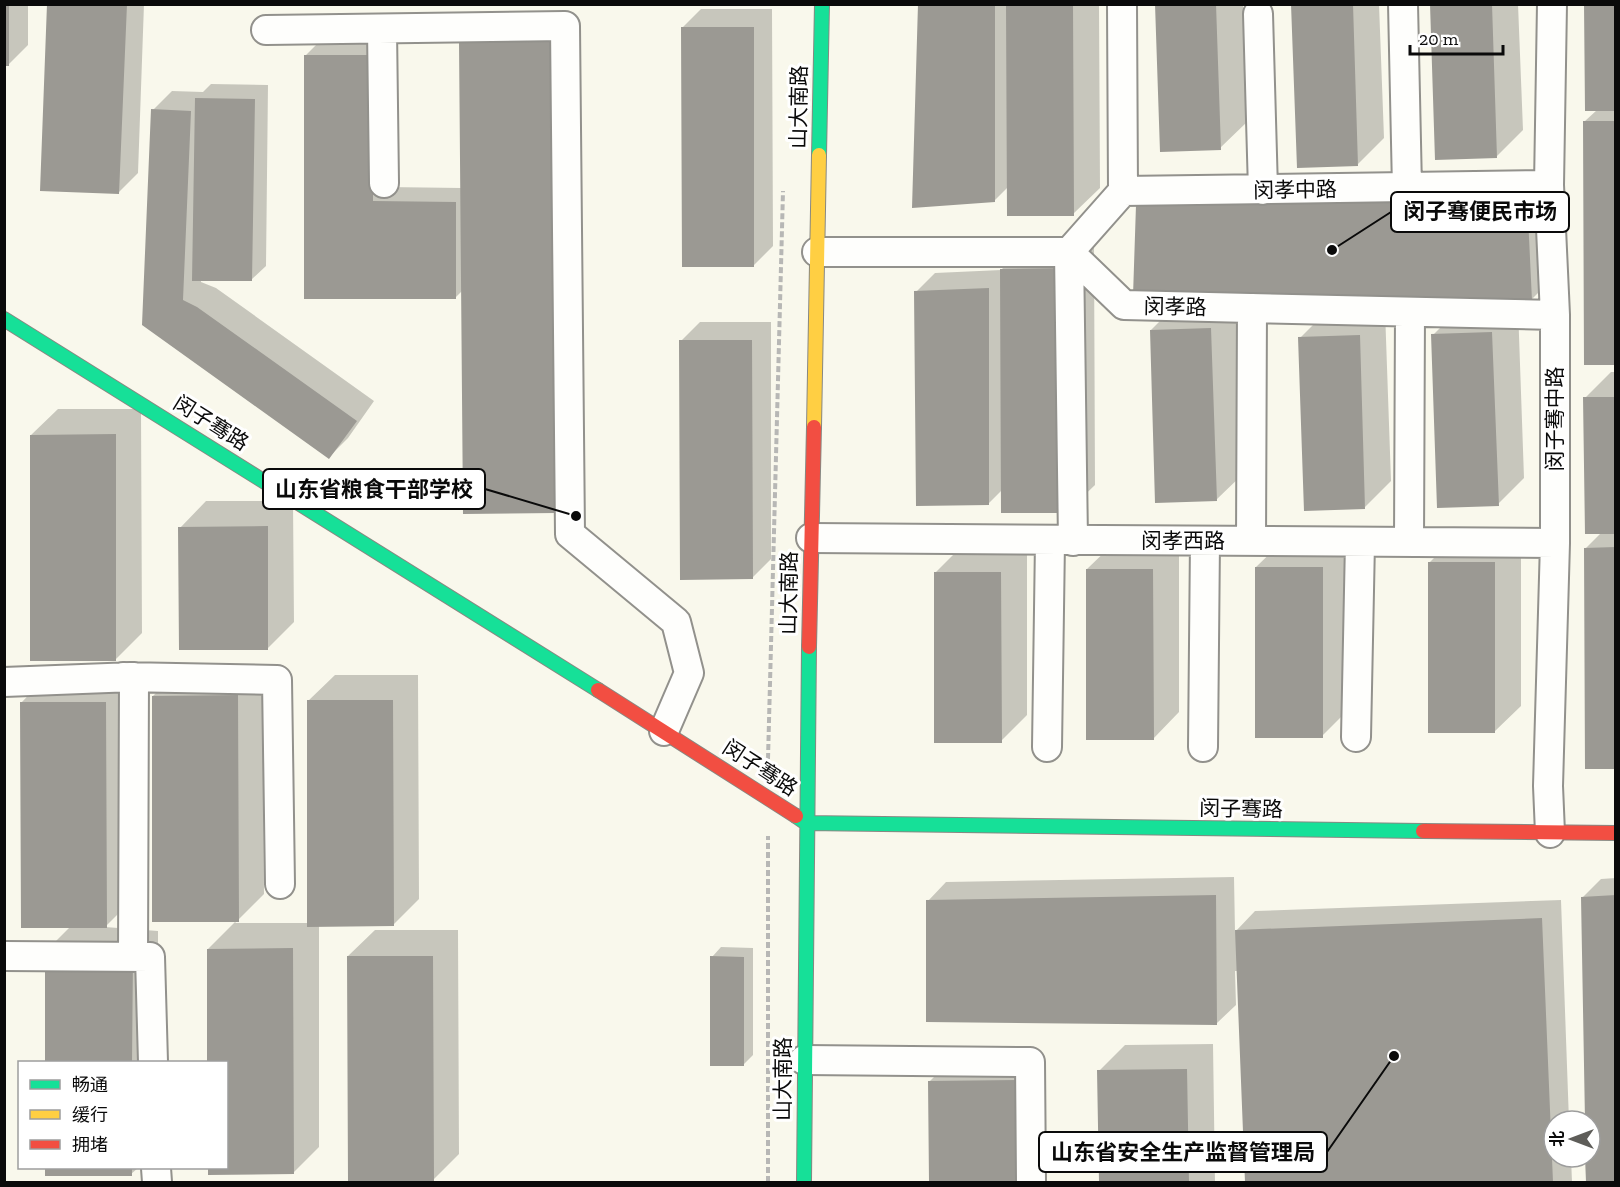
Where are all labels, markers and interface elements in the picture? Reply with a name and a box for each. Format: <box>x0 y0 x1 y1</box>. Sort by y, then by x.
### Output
scale bar <box>1410 18 1503 56</box>
text: 20 m <box>1419 28 1459 50</box>
street label: 山大南路 <box>785 65 812 149</box>
street label: 闵孝中路 <box>1253 176 1337 203</box>
callout: 闵子骞便民市场 <box>1391 192 1569 232</box>
text: 闵子骞便民市场 <box>1403 198 1557 225</box>
street label: 闵孝路 <box>1143 293 1207 320</box>
street label: 闵子骞中路 <box>1542 367 1567 472</box>
street label: 闵子骞路 <box>169 390 254 455</box>
callout: 山东省粮食干部学校 <box>263 469 485 509</box>
text: 山东省粮食干部学校 <box>275 476 473 503</box>
street label: 闵孝西路 <box>1141 528 1225 553</box>
street label: 山大南路 <box>775 551 802 635</box>
street label: 闵子骞路 <box>718 734 802 801</box>
street label: 闵子骞路 <box>1199 795 1283 822</box>
street label: 山大南路 <box>770 1037 795 1121</box>
legend <box>18 1061 228 1169</box>
text: 畅通 <box>72 1074 108 1096</box>
text: 缓行 <box>72 1104 108 1126</box>
north arrow <box>1542 1109 1602 1169</box>
text: 北 <box>1548 1131 1567 1147</box>
callout: 山东省安全生产监督管理局 <box>1039 1132 1327 1172</box>
text: 拥堵 <box>72 1134 108 1156</box>
text: 山东省安全生产监督管理局 <box>1051 1139 1315 1166</box>

